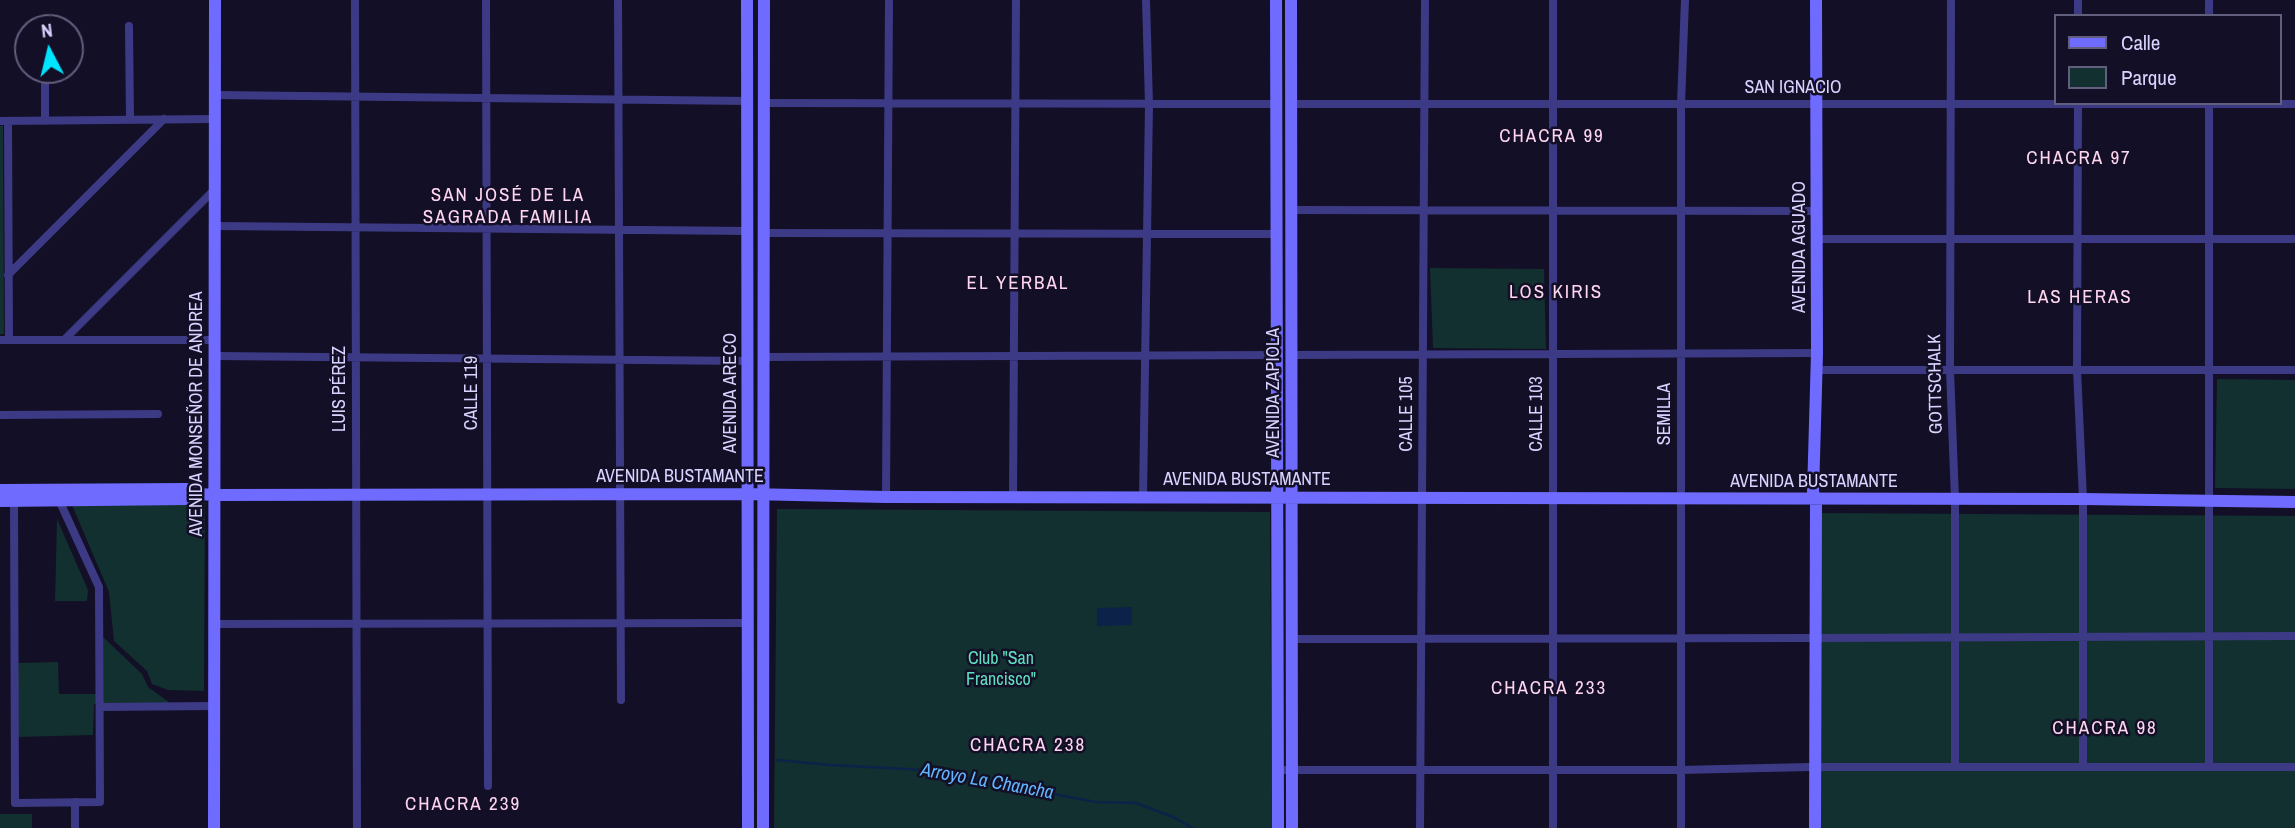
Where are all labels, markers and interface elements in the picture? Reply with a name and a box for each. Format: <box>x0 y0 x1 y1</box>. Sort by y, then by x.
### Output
north arrow <box>14 14 84 84</box>
legend <box>2054 14 2281 105</box>
text: N <box>40 17 54 44</box>
text: Calle <box>2121 28 2160 57</box>
text: Parque <box>2121 63 2177 92</box>
street label: SAN IGNACIO <box>1745 77 1841 99</box>
district label: CHACRA 99 <box>1500 126 1604 148</box>
district label: CHACRA 97 <box>2027 148 2131 170</box>
street label: AVENIDA AGUADO <box>1789 181 1811 313</box>
district label: SAN JOSÉ DE LA SAGRADA FAMILIA <box>425 185 591 229</box>
district label: EL YERBAL <box>968 273 1068 295</box>
district label: LOS KIRIS <box>1510 282 1602 304</box>
district label: LAS HERAS <box>2028 287 2132 309</box>
street label: AVENIDA MONSEÑOR DE ANDREA <box>186 292 208 536</box>
street label: AVENIDA ZAPIOLA <box>1263 328 1285 458</box>
street label: AVENIDA ARECO <box>720 333 742 453</box>
street label: GOTTSCHALK <box>1924 334 1948 434</box>
street label: LUIS PÉREZ <box>329 346 351 432</box>
street label: CALLE 119 <box>461 356 483 430</box>
street label: CALLE 105 <box>1396 376 1418 452</box>
street label: CALLE 103 <box>1526 376 1548 452</box>
street label: SEMILLA <box>1654 383 1676 445</box>
street label: AVENIDA BUSTAMANTE <box>596 466 764 488</box>
street label: AVENIDA BUSTAMANTE <box>1163 469 1331 491</box>
street label: AVENIDA BUSTAMANTE <box>1730 471 1898 493</box>
park label: Club "San Francisco" <box>966 648 1036 690</box>
district label: CHACRA 233 <box>1492 678 1606 700</box>
district label: CHACRA 98 <box>2053 718 2157 740</box>
district label: CHACRA 238 <box>971 735 1085 757</box>
water label: Arroyo La Chancha <box>919 759 1055 805</box>
district label: CHACRA 239 <box>406 794 520 816</box>

